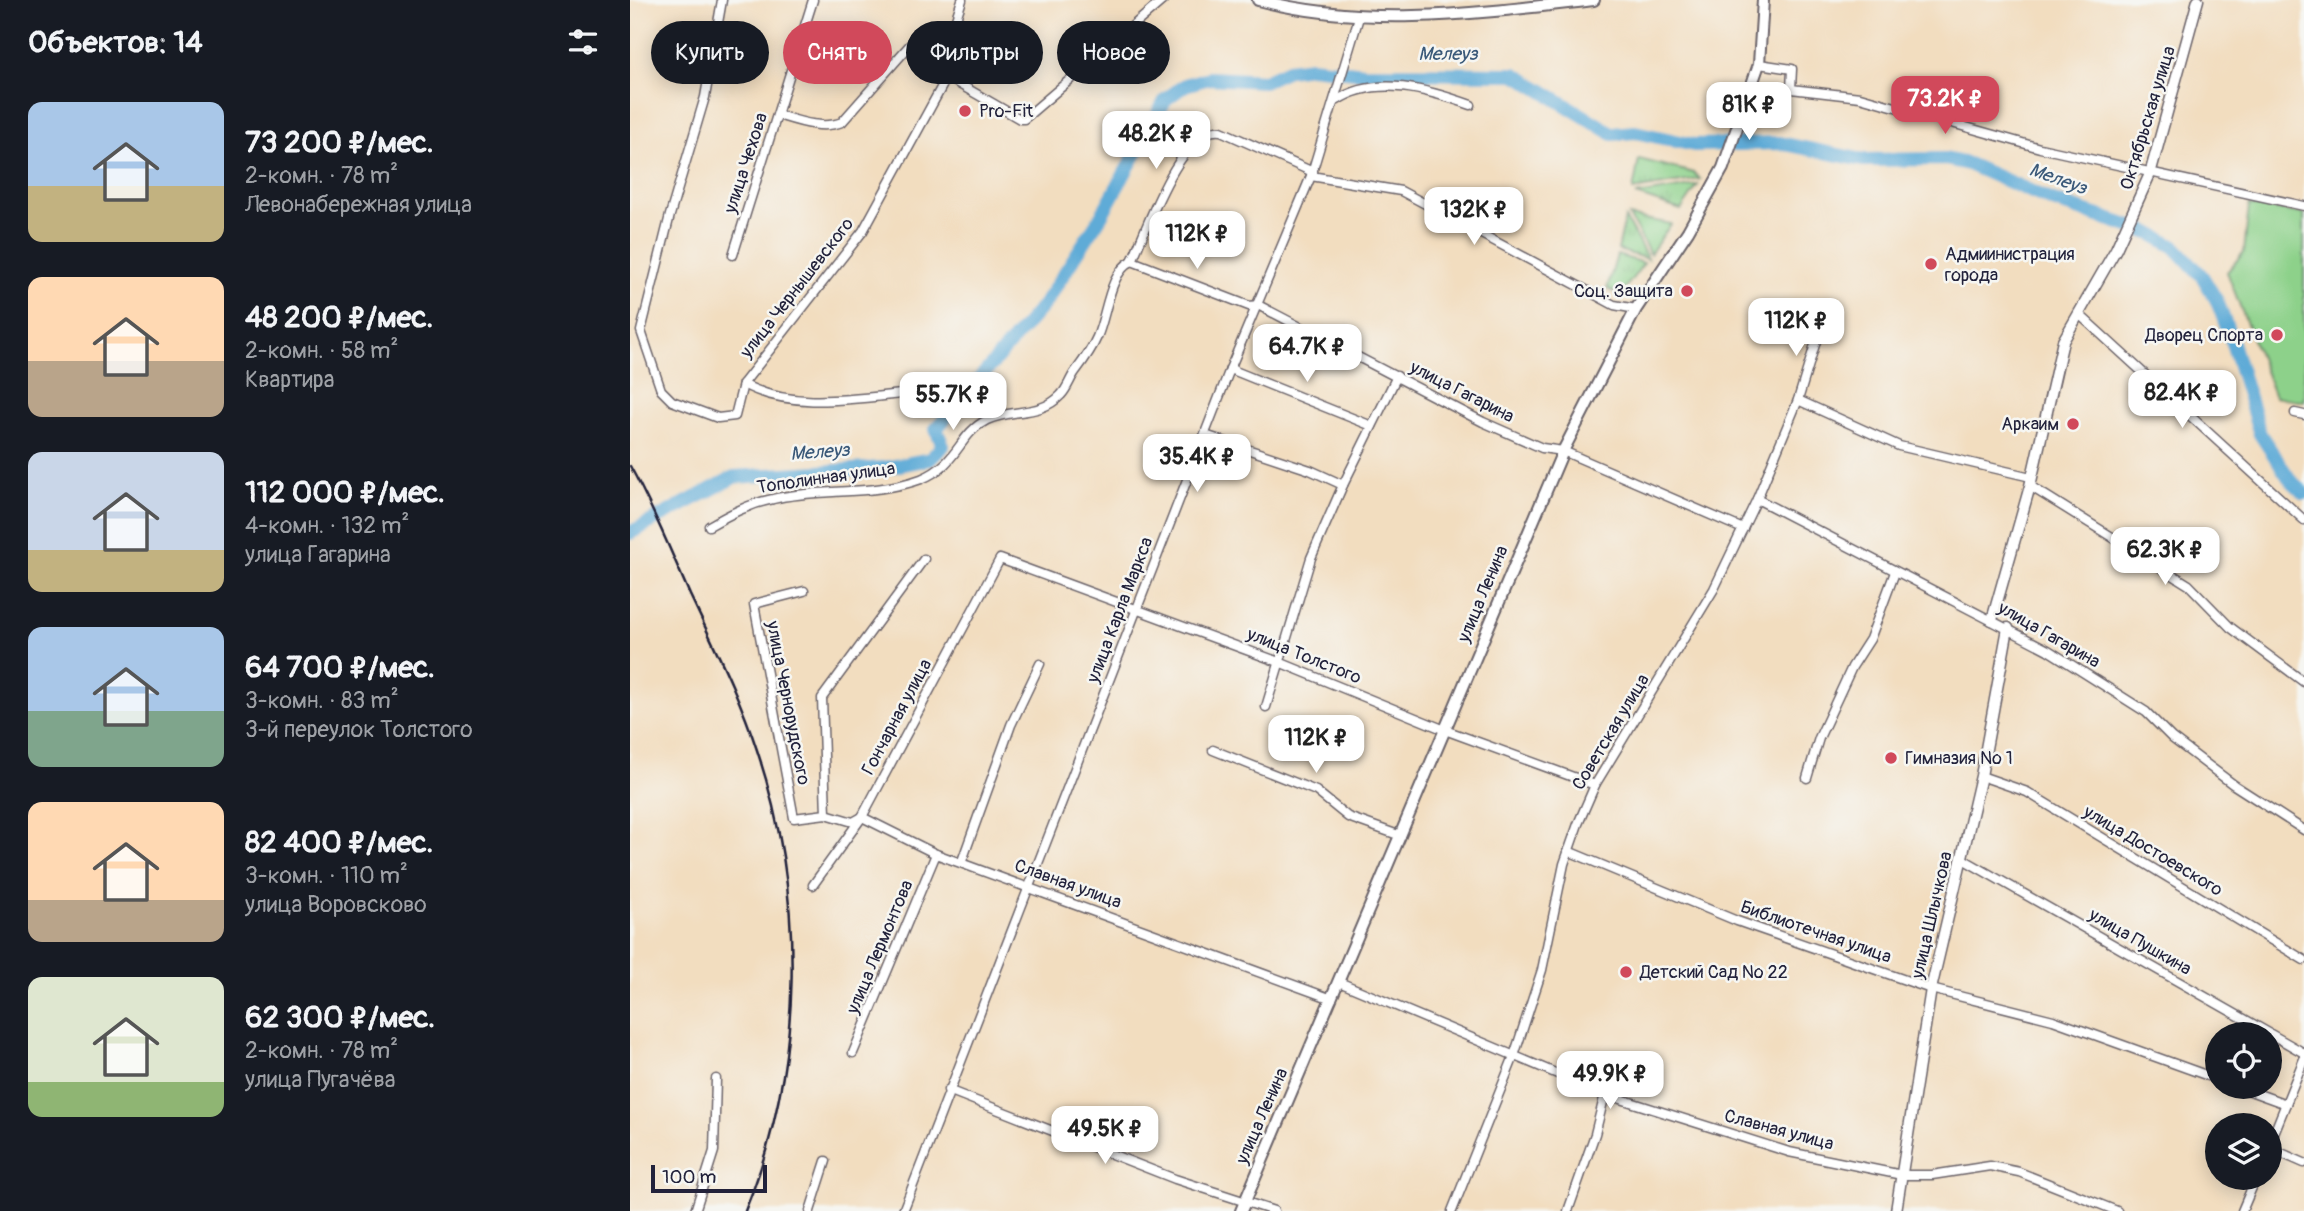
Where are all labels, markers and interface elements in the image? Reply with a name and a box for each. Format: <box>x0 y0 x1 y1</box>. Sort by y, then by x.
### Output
chip: Купить <box>651 21 769 84</box>
chip: Снять <box>783 21 892 84</box>
chip: Фильтры <box>906 21 1043 84</box>
chip: Новое <box>1057 21 1170 84</box>
icon: filters <box>564 23 602 61</box>
text: Объектов: 14 <box>28 24 203 61</box>
water label: Мелеуз <box>1418 42 1479 66</box>
street label: Октябрьская улица <box>2115 43 2181 193</box>
pin: 73.2K ₽ <box>1880 76 2010 136</box>
pin: 81K ₽ <box>1700 82 1798 142</box>
text: 73.2K ₽ <box>1907 84 1983 113</box>
text: 81K ₽ <box>1722 90 1776 119</box>
place label: Pro-Fit <box>979 100 1034 123</box>
marker: Pro-Fit <box>957 103 973 119</box>
street label: улица Чехова <box>719 110 773 217</box>
pin: 48.2K ₽ <box>1091 111 1221 171</box>
text: 48.2K ₽ <box>1118 119 1194 148</box>
text: 73 200 ₽/мес. <box>245 124 434 161</box>
icon: home <box>84 130 168 214</box>
water label: Мелеуз <box>2026 158 2091 201</box>
text: 2-комн. · 78 m² <box>245 161 398 190</box>
pin: 132K ₽ <box>1417 188 1531 247</box>
text: Левонабережная улица <box>245 190 472 219</box>
text: 132K ₽ <box>1440 195 1508 224</box>
pin: 112K ₽ <box>1140 212 1254 271</box>
street label: улица Чернышевского <box>734 213 859 364</box>
text: 112K ₽ <box>1165 219 1229 248</box>
place label: Адмиинистрация города <box>1945 243 2075 287</box>
marker: Адмиинистрация города <box>1923 256 1939 272</box>
place label: Соц. Защита <box>1574 280 1673 303</box>
marker: Соц. Защита <box>1679 283 1695 299</box>
pin: 112K ₽ <box>1739 298 1853 358</box>
text: 48 200 ₽/мес. <box>245 299 433 336</box>
icon: home <box>84 305 168 389</box>
text: 112K ₽ <box>1764 306 1828 335</box>
pin: 64.7K ₽ <box>1242 324 1372 384</box>
place label: Дворец Спорта <box>2144 324 2263 347</box>
marker: Дворец Спорта <box>2269 327 2285 343</box>
text: 64.7K ₽ <box>1269 332 1345 361</box>
text: 2-комн. · 58 m² <box>245 336 398 365</box>
street label: улица Гагарина <box>1405 355 1518 428</box>
text: Квартира <box>245 365 334 394</box>
pin: 82.4K ₽ <box>2117 370 2247 430</box>
pin: 55.7K ₽ <box>888 372 1018 432</box>
text: 82.4K ₽ <box>2144 378 2220 407</box>
text: 55.7K ₽ <box>916 380 990 409</box>
place label: Аркаим <box>2001 413 2059 436</box>
marker: Аркаим <box>2065 416 2081 432</box>
pin: 35.4K ₽ <box>1132 434 1262 494</box>
water label: Мелеуз <box>789 438 851 466</box>
text: 35.4K ₽ <box>1159 442 1235 471</box>
street label: Тополинная улица <box>755 457 897 499</box>
text: 112 000 ₽/мес. <box>245 474 445 511</box>
icon: home <box>84 480 168 564</box>
text: 4-комн. · 132 m² <box>245 511 409 540</box>
pin: 62.3K ₽ <box>2100 528 2230 587</box>
street label: улица Карла Маркса <box>1081 534 1158 687</box>
text: 62.3K ₽ <box>2127 535 2203 564</box>
text: улица Гагарина <box>245 540 391 569</box>
street label: улица Ленина <box>1452 542 1514 647</box>
street label: улица Гагарина <box>1993 596 2104 673</box>
street label: улица Чернорудского <box>761 618 815 787</box>
street label: улица Толстого <box>1243 622 1365 689</box>
text: 64 700 ₽/мес. <box>245 649 435 686</box>
icon: home <box>84 655 168 739</box>
street label: Гончарная улица <box>857 655 937 779</box>
street label: Советская улица <box>1567 670 1655 794</box>
text: 3-комн. · 83 m² <box>245 686 399 715</box>
text: 3-й переулок Толстого <box>245 715 473 744</box>
pin: 112K ₽ <box>1259 716 1373 775</box>
text: 112K ₽ <box>1284 723 1348 752</box>
place label: Гимназия № 1 <box>1905 747 2013 770</box>
marker: Гимназия № 1 <box>1883 750 1899 766</box>
street label: улица Достоевского <box>2078 800 2227 902</box>
text: 82 400 ₽/мес. <box>245 824 433 861</box>
icon: home <box>84 830 168 914</box>
street label: улица Шлычкова <box>1906 849 1958 982</box>
street label: Славная улица <box>1011 854 1125 914</box>
text: 3-комн. · 110 m² <box>245 861 408 890</box>
street label: улица Лермонтова <box>841 877 919 1018</box>
text: улица Воровсково <box>245 890 427 919</box>
street label: Библиотечная улица <box>1738 895 1894 969</box>
street label: улица Пушкина <box>2084 903 2195 981</box>
place label: Детский Сад № 22 <box>1639 961 1788 984</box>
marker: Детский Сад № 22 <box>1618 964 1634 980</box>
text: 62 300 ₽/мес. <box>245 999 435 1036</box>
icon: home <box>84 1005 168 1089</box>
map controls <box>2205 1022 2282 1190</box>
button: locate <box>2205 1022 2282 1099</box>
text: 2-комн. · 78 m² <box>245 1036 398 1065</box>
pin: 49.9K ₽ <box>1545 1052 1675 1111</box>
text: 49.9K ₽ <box>1573 1059 1647 1088</box>
street label: улица Ленина <box>1230 1064 1293 1169</box>
text: улица Пугачёва <box>245 1065 395 1094</box>
street label: Славная улица <box>1722 1104 1836 1156</box>
pin: 49.5K ₽ <box>1040 1106 1170 1166</box>
button: layers <box>2205 1113 2282 1190</box>
text: 49.5K ₽ <box>1067 1114 1143 1143</box>
scale bar <box>651 1162 766 1194</box>
text: 100 m <box>662 1165 716 1189</box>

